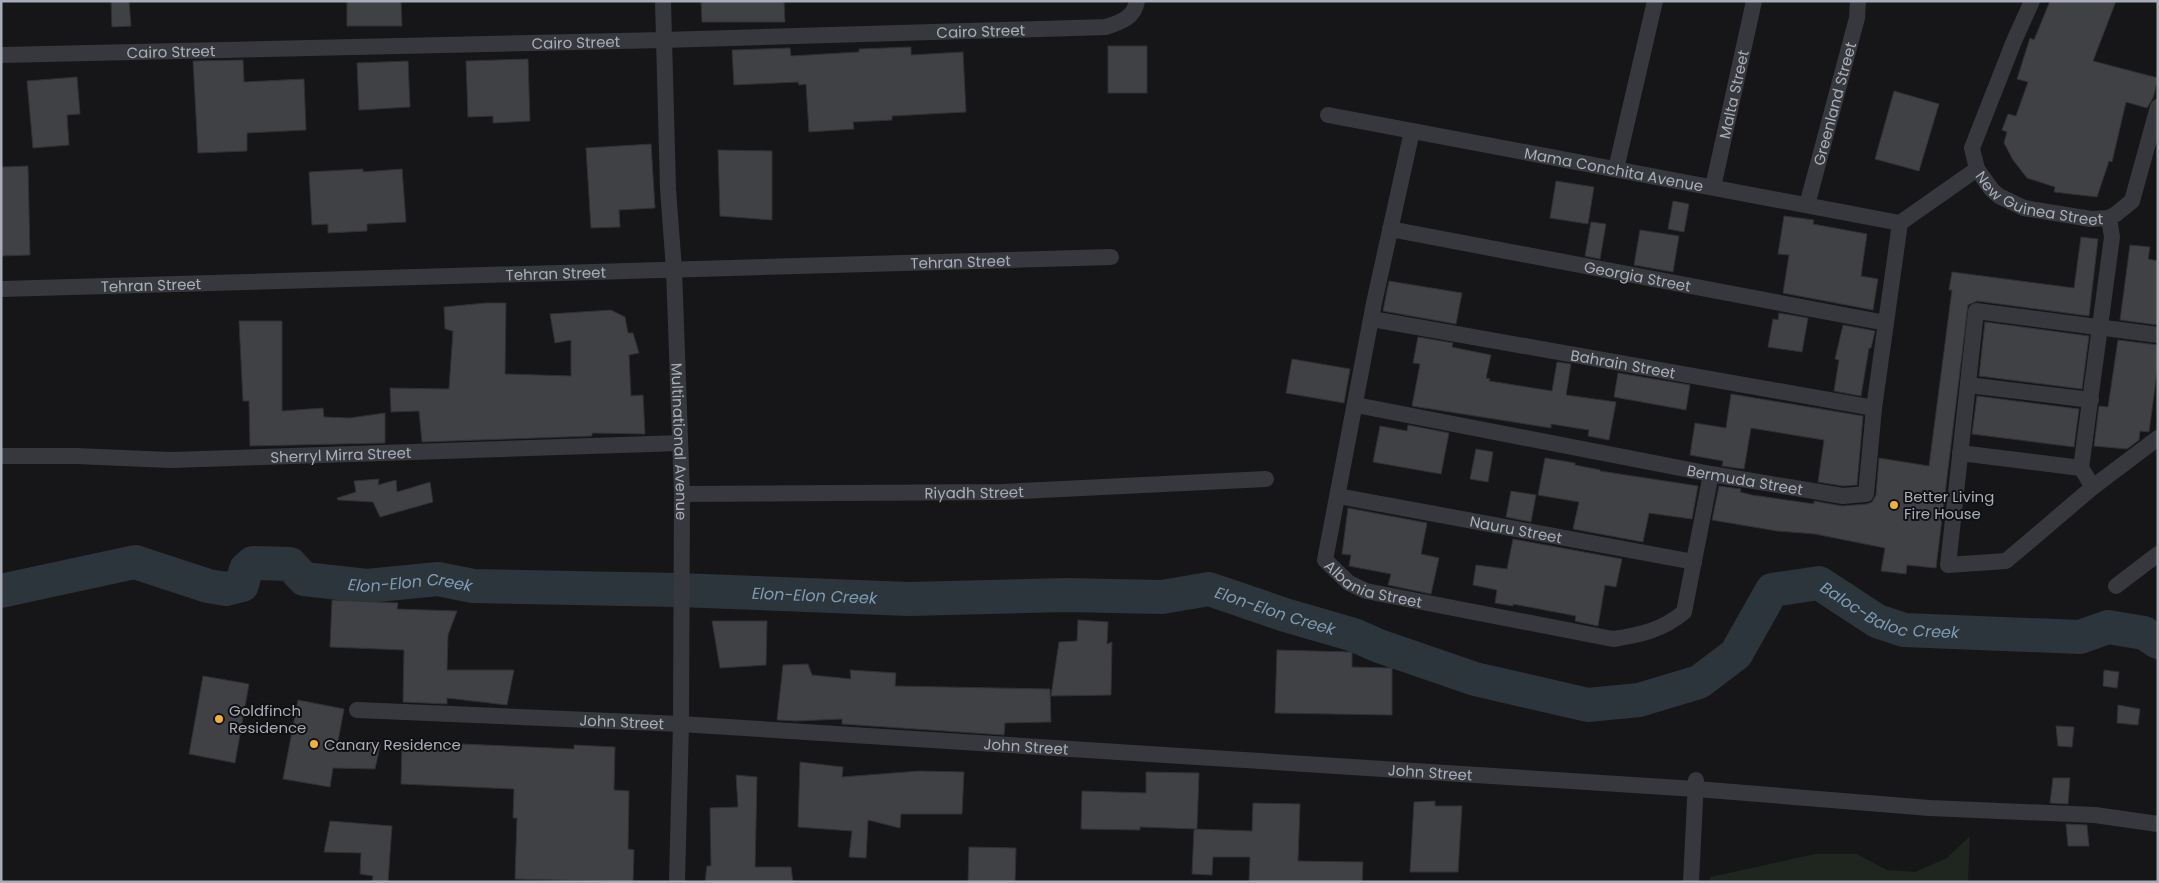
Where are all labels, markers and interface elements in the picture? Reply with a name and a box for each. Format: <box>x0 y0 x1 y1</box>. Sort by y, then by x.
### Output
street label: Cairo Street <box>936 19 1025 42</box>
street label: Cairo Street <box>531 30 620 53</box>
street label: Greenland Street <box>1808 39 1861 168</box>
street label: Cairo Street <box>126 40 216 63</box>
street label: Malta Street <box>1713 48 1753 141</box>
street label: Mama Conchita Avenue <box>1523 142 1705 196</box>
street label: New Guinea Street <box>1971 167 2104 230</box>
street label: Tehran Street <box>910 249 1011 273</box>
street label: Georgia Street <box>1582 256 1693 296</box>
street label: Tehran Street <box>505 261 606 285</box>
street label: Tehran Street <box>100 273 201 297</box>
street label: Bahrain Street <box>1569 344 1677 383</box>
street label: Multinational Avenue <box>667 362 693 521</box>
street label: Sherryl Mirra Street <box>270 441 412 467</box>
street label: Bermuda Street <box>1685 459 1805 500</box>
street label: Riyadh Street <box>924 480 1024 503</box>
place label: Better Living Fire House <box>1904 486 1994 524</box>
marker: Better Living Fire House <box>1888 499 1900 511</box>
street label: Nauru Street <box>1468 510 1564 548</box>
street label: Albania Street <box>1320 555 1424 612</box>
water label: Elon-Elon Creek <box>347 567 475 598</box>
water label: Baloc-Baloc Creek <box>1816 576 1960 644</box>
water label: Elon-Elon Creek <box>1212 580 1339 641</box>
water label: Elon-Elon Creek <box>751 581 878 609</box>
place label: Goldfinch Residence <box>229 700 306 738</box>
street label: John Street <box>579 709 665 734</box>
marker: Goldfinch Residence <box>213 713 225 725</box>
street label: John Street <box>983 733 1069 759</box>
place label: Canary Residence <box>324 734 461 755</box>
marker: Canary Residence <box>308 738 320 750</box>
street label: John Street <box>1387 759 1473 785</box>

